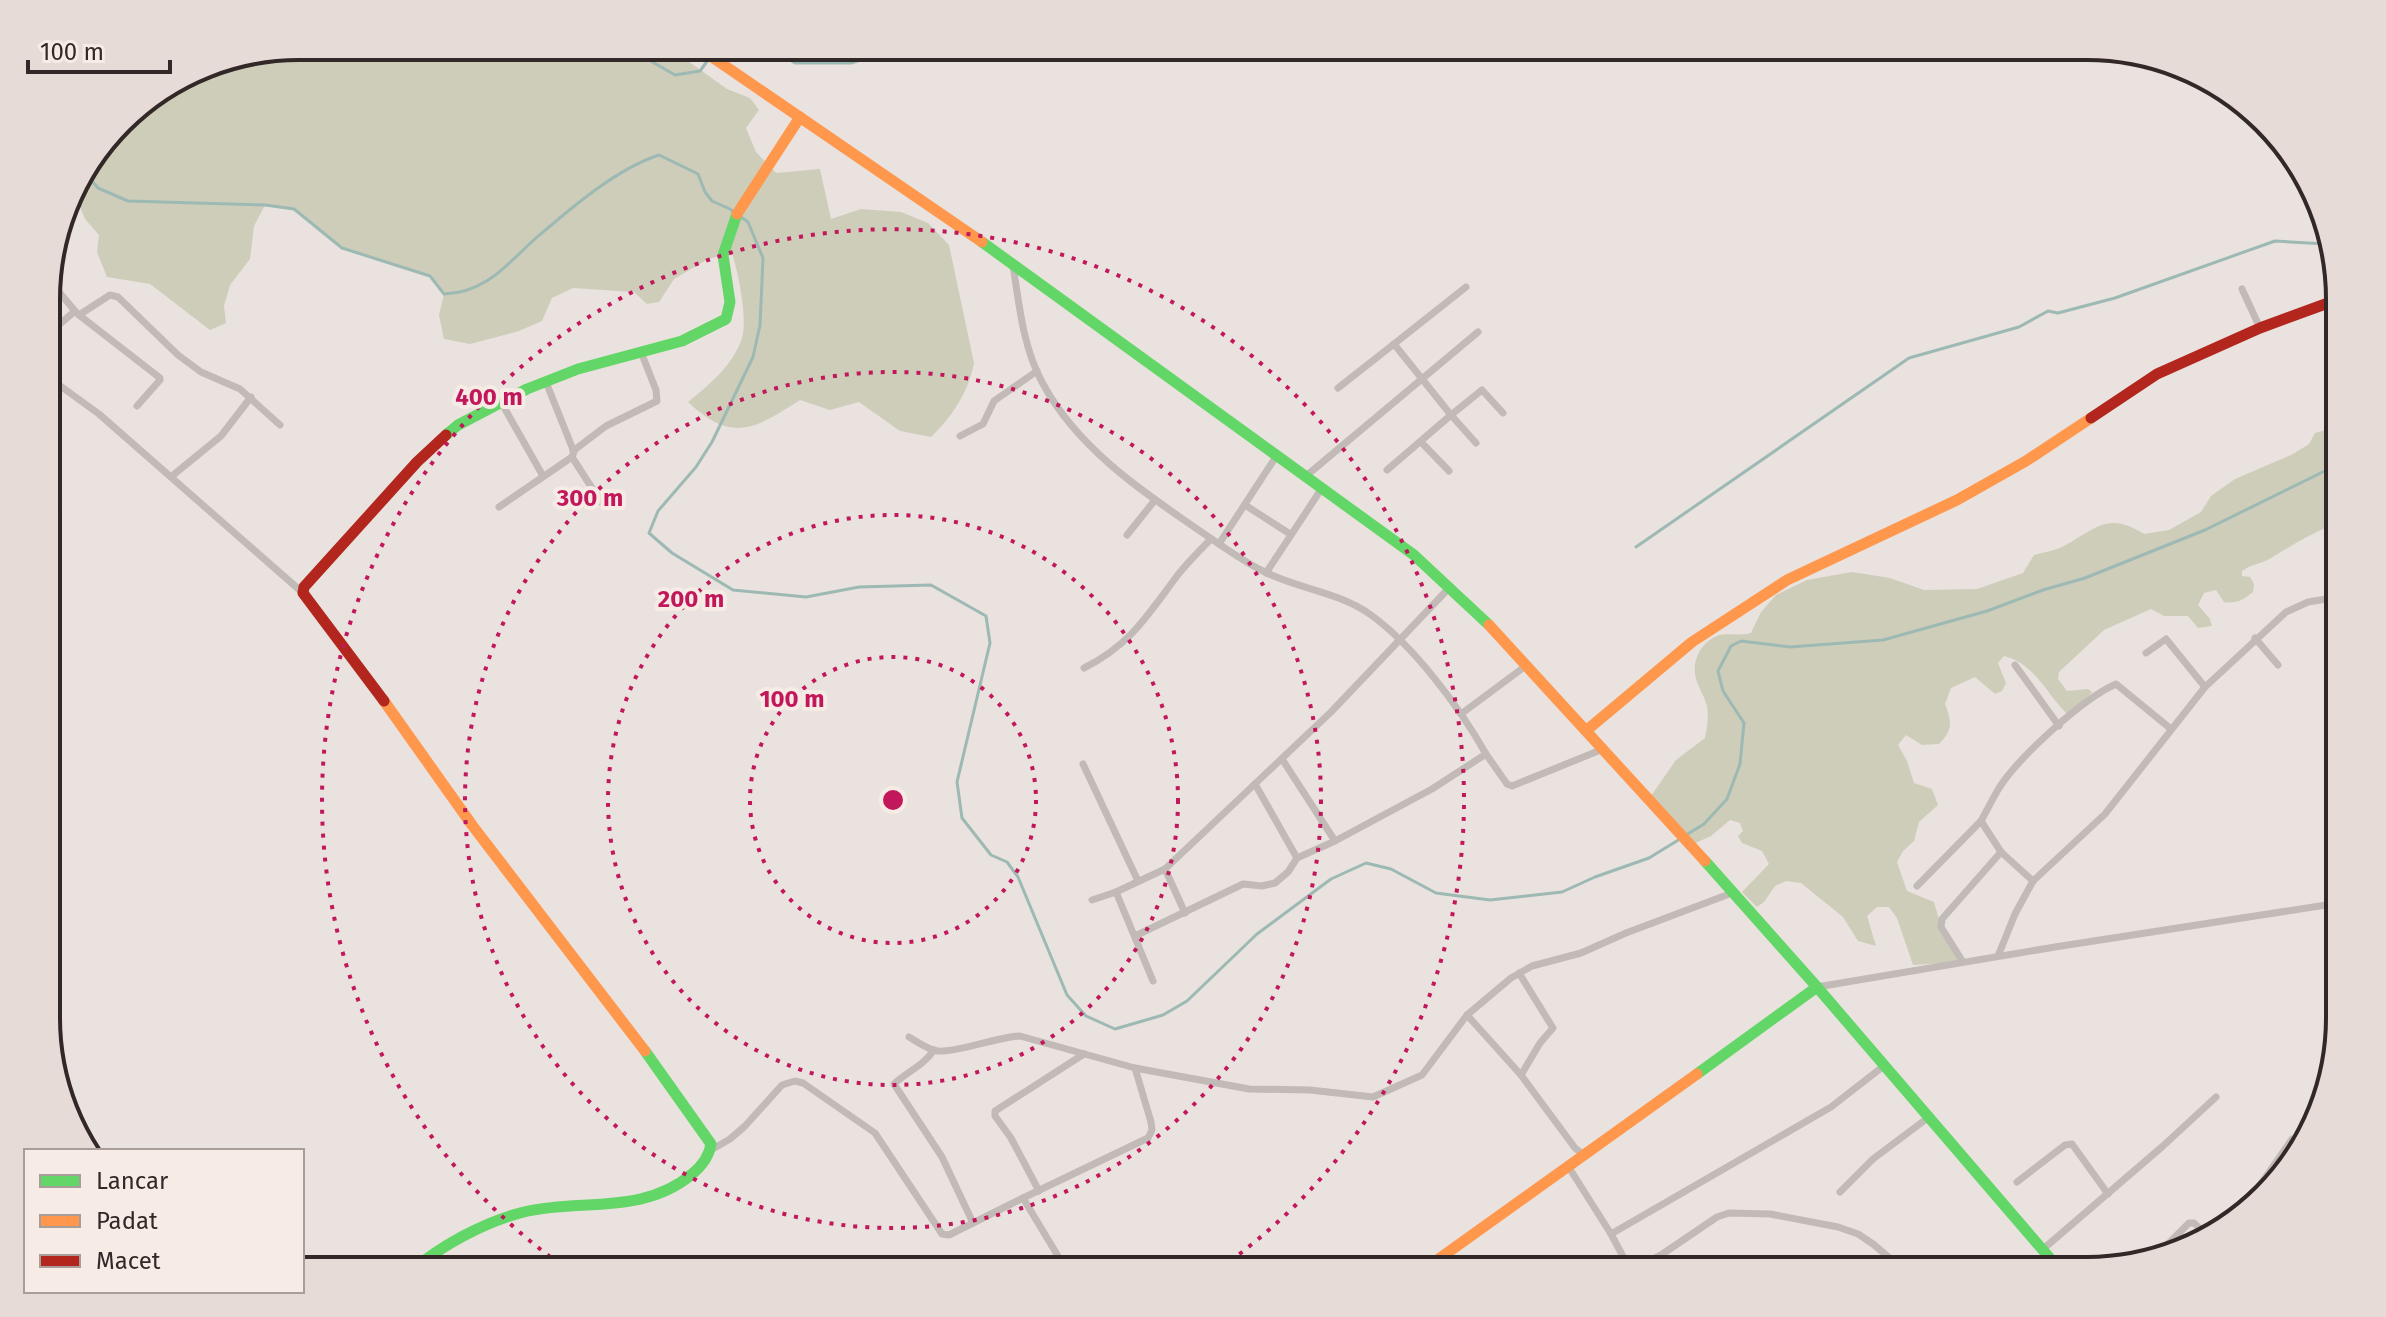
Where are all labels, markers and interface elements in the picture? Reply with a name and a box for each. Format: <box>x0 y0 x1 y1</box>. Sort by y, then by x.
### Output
scale bar <box>28 24 170 74</box>
text: 100 m <box>40 38 104 66</box>
text: 400 m <box>455 383 523 411</box>
text: 300 m <box>556 484 623 512</box>
text: 200 m <box>658 585 724 613</box>
text: 100 m <box>759 685 825 713</box>
centre of rings <box>879 786 907 814</box>
legend <box>24 1149 304 1293</box>
text: Lancar <box>96 1167 169 1195</box>
text: Padat <box>96 1207 158 1235</box>
text: Macet <box>96 1247 161 1275</box>

